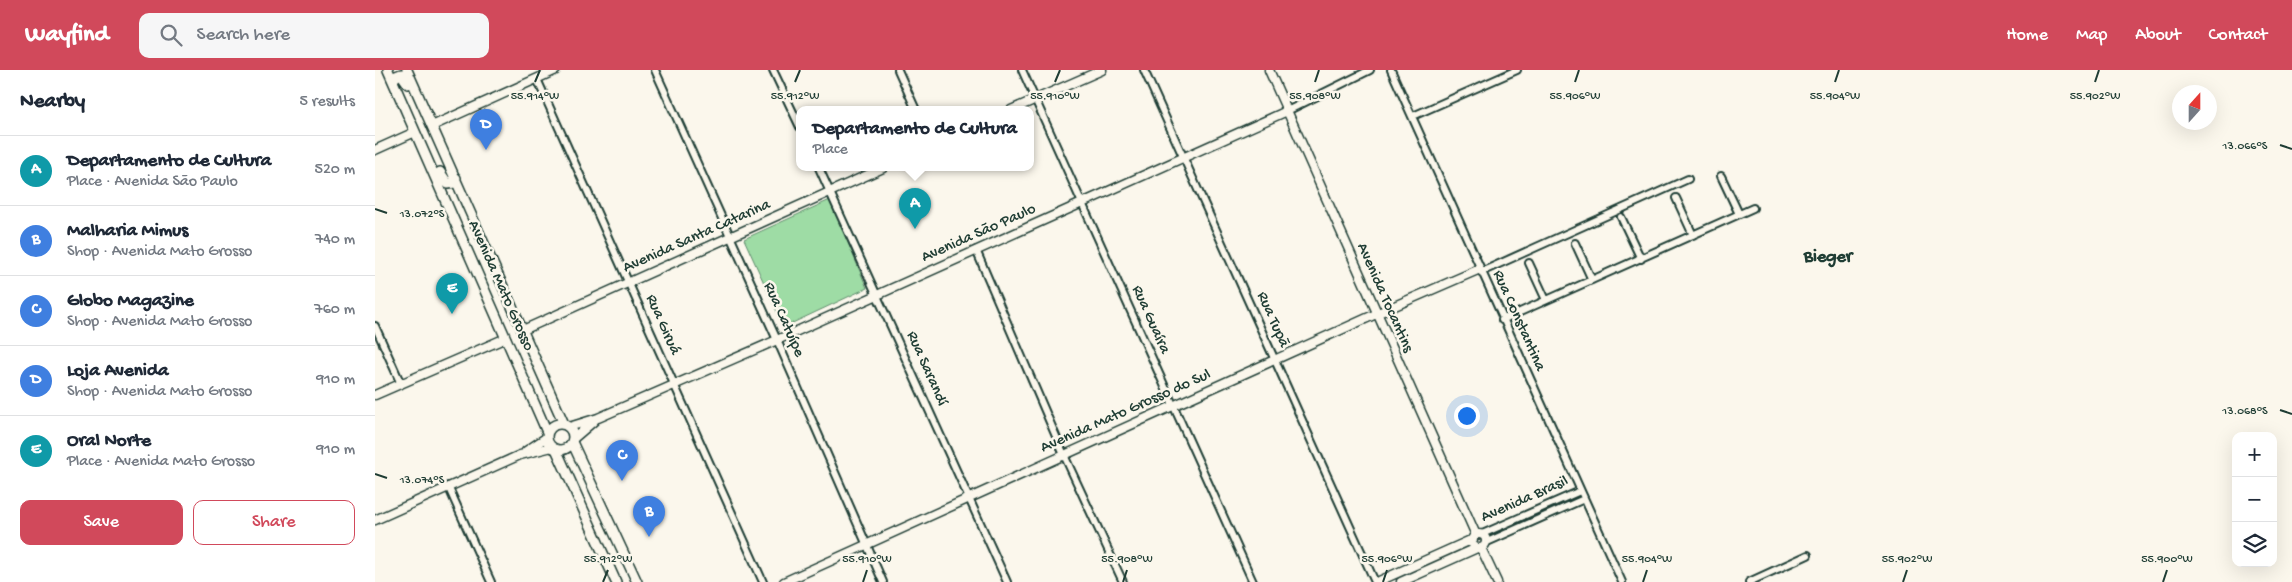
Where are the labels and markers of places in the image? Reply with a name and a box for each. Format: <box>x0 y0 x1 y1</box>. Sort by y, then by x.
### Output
pin: D <box>470 109 502 150</box>
pin: A <box>899 188 931 229</box>
pin: E <box>436 273 468 314</box>
pin: C <box>606 440 638 481</box>
pin: B <box>633 496 665 537</box>

